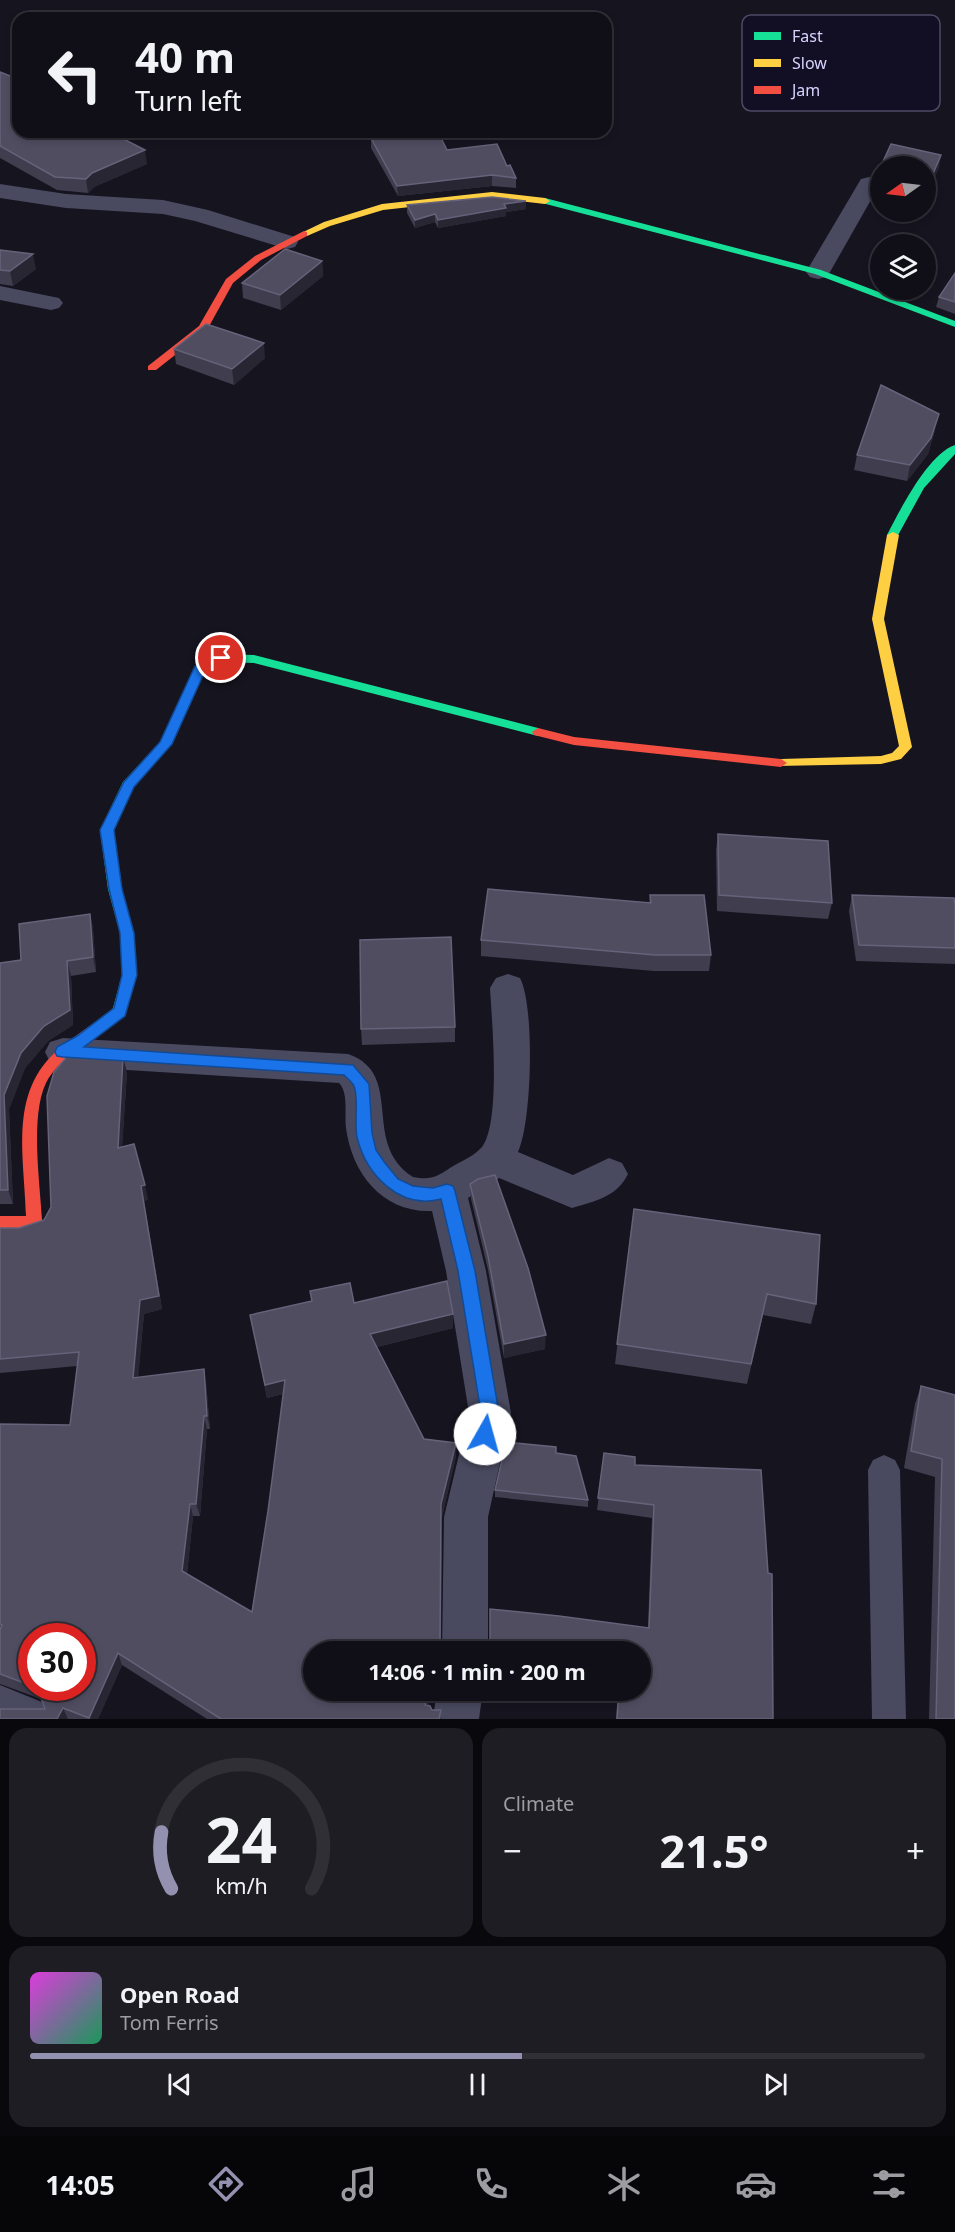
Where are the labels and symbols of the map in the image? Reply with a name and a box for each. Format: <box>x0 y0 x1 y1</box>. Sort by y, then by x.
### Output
legend <box>742 15 940 111</box>
text: Fast <box>792 25 823 47</box>
text: Slow <box>792 52 827 74</box>
text: Jam <box>790 79 820 101</box>
north arrow <box>870 156 936 222</box>
pin <box>195 632 246 683</box>
position arrow <box>453 1402 517 1466</box>
speed limit sign: 30 <box>18 1623 96 1701</box>

